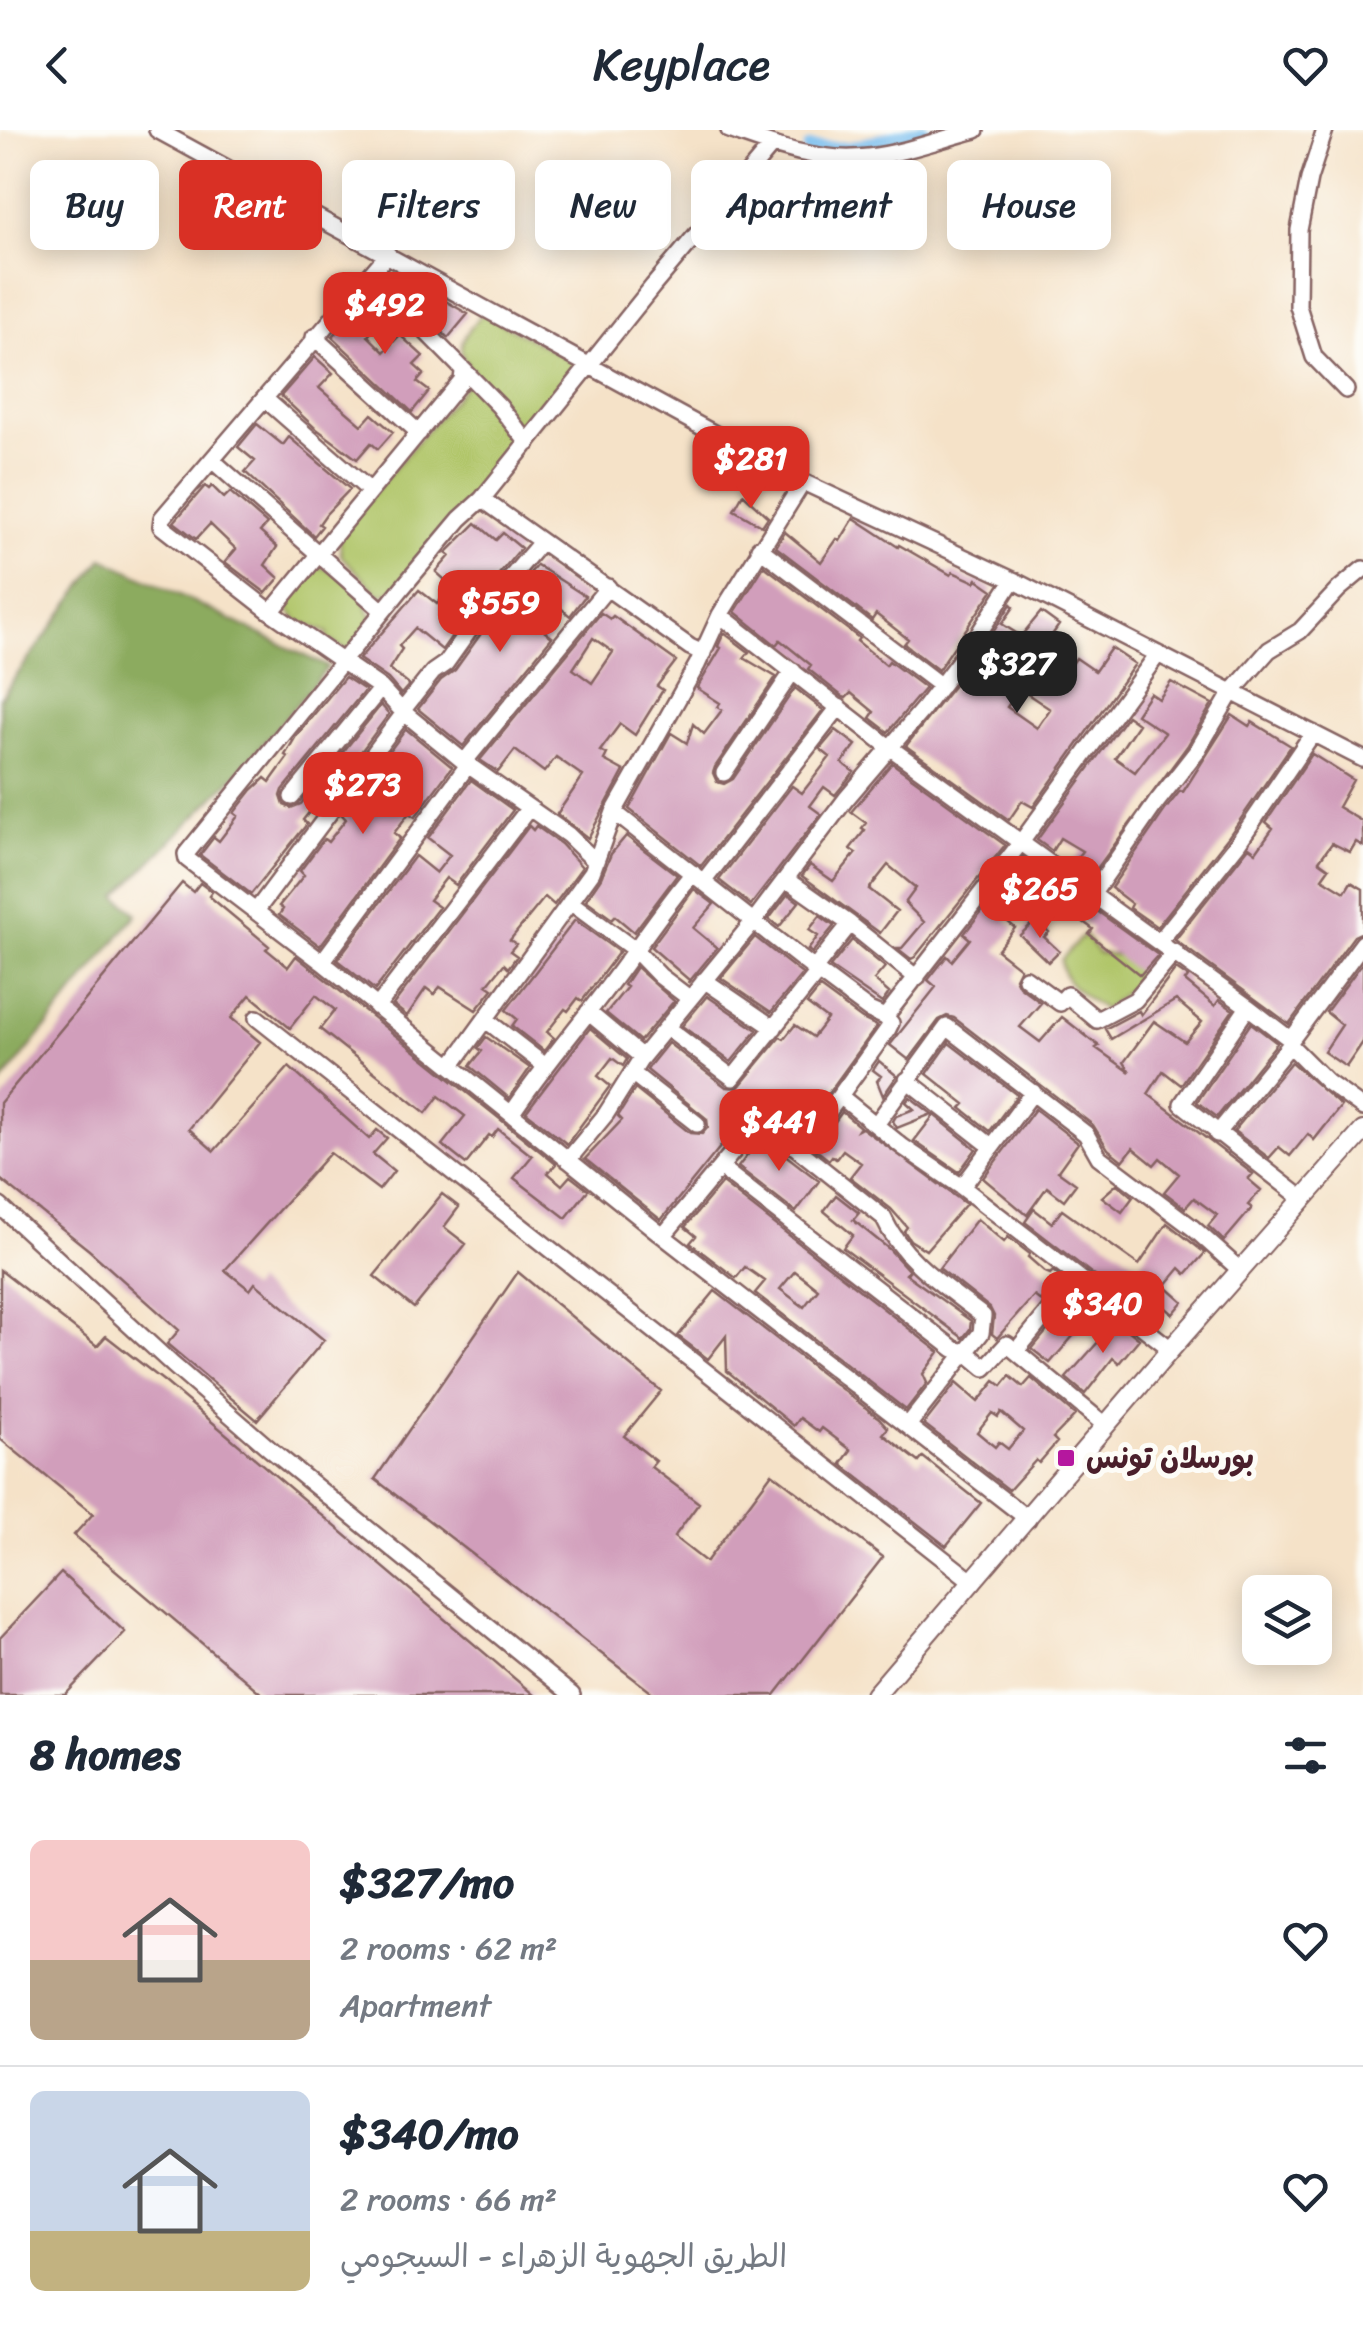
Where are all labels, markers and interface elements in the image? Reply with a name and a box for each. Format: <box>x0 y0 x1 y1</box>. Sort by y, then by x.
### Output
text: Keyplace <box>593 25 770 105</box>
icon: back <box>30 38 85 93</box>
icon: heart <box>1278 38 1333 93</box>
chip: Buy <box>30 160 159 250</box>
chip: Rent <box>179 160 322 250</box>
chip: Filters <box>342 160 515 250</box>
chip: New <box>535 160 671 250</box>
chip: Apartment <box>691 160 927 250</box>
chip: House <box>947 160 1111 250</box>
pin: $492 <box>326 272 444 357</box>
text: $492 <box>345 276 425 333</box>
pin: $281 <box>692 426 810 511</box>
text: $281 <box>714 430 788 487</box>
pin: $559 <box>441 570 559 655</box>
text: $559 <box>460 574 540 631</box>
pin: $327 <box>958 631 1076 716</box>
text: $327 <box>979 635 1055 692</box>
pin: $273 <box>304 752 422 837</box>
text: $273 <box>325 756 401 813</box>
pin: $265 <box>981 856 1099 941</box>
text: $265 <box>1001 860 1079 917</box>
pin: $441 <box>720 1089 838 1174</box>
text: $441 <box>741 1093 817 1150</box>
pin: $340 <box>1044 1271 1162 1356</box>
text: $340 <box>1063 1275 1143 1332</box>
place label: بورسلان تونس <box>1086 1431 1254 1485</box>
marker: بورسلان تونس <box>1055 1447 1077 1469</box>
map controls <box>1242 1575 1332 1665</box>
button: layers <box>1242 1575 1332 1665</box>
text: 8 homes <box>30 1718 181 1792</box>
icon: filters <box>1278 1728 1333 1783</box>
text: $327/mo <box>340 1846 514 1920</box>
icon: home <box>110 1880 230 2000</box>
icon: heart <box>1278 1913 1333 1968</box>
text: 2 rooms · 62 m² <box>340 1920 557 1977</box>
text: Apartment <box>340 1977 491 2034</box>
text: $340/mo <box>340 2097 519 2171</box>
icon: home <box>110 2131 230 2251</box>
icon: heart <box>1278 2164 1333 2219</box>
text: 2 rooms · 66 m² <box>340 2171 557 2228</box>
text: الطريق الجهوية الزهراء - السيجومي <box>340 2228 787 2285</box>

